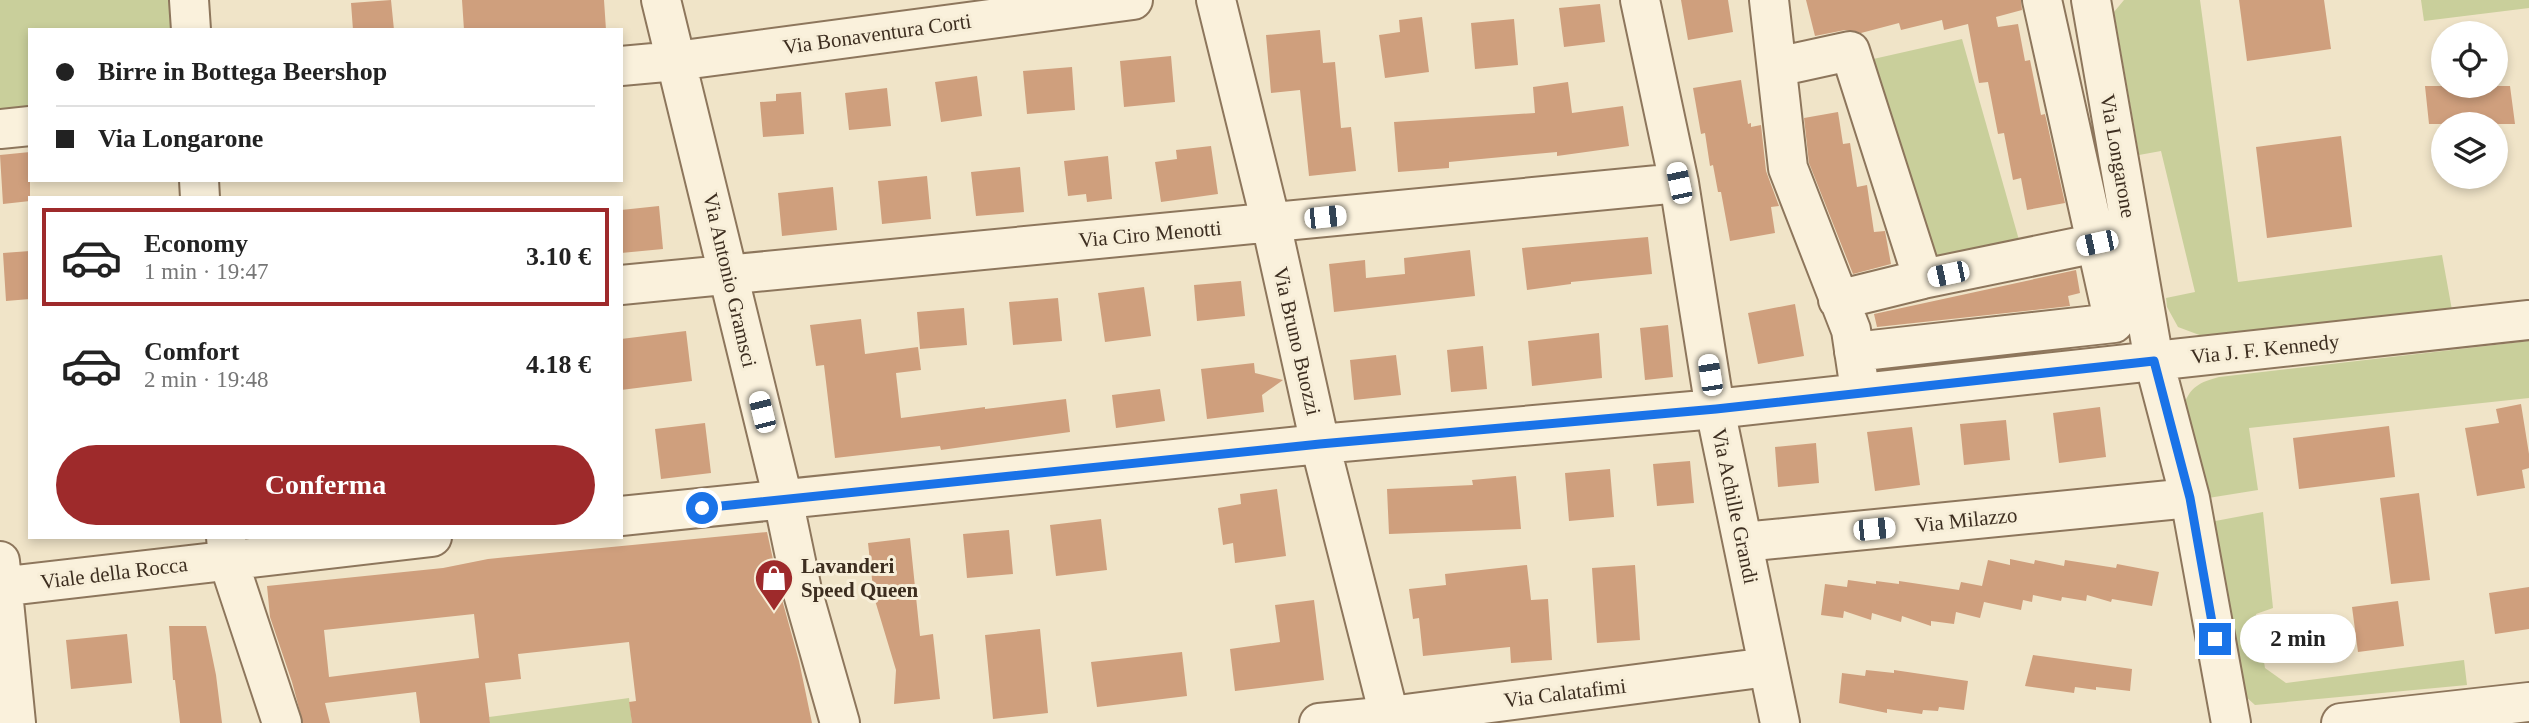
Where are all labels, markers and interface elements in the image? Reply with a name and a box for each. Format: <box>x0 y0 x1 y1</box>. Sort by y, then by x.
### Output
street label: Via Bonaventura Corti <box>781 9 973 59</box>
map controls <box>2431 21 2508 189</box>
button: locate <box>2431 21 2508 98</box>
text: Birre in Bottega Beershop <box>98 57 387 86</box>
street label: Via Longarone <box>2095 92 2141 220</box>
button: layers <box>2431 112 2508 189</box>
text: Via Longarone <box>98 124 263 153</box>
car <box>1665 160 1694 206</box>
street label: Via Antonio Gramsci <box>698 190 762 370</box>
car <box>1304 204 1347 230</box>
street label: Via Ciro Menotti <box>1078 216 1223 252</box>
icon: car <box>60 226 123 289</box>
car <box>2075 228 2120 258</box>
text: Economy <box>144 229 248 258</box>
text: 3.10 € <box>526 242 591 271</box>
text: 1 min · 19:47 <box>144 259 269 284</box>
car <box>1926 259 1971 289</box>
street label: Via Bruno Buozzi <box>1268 264 1326 418</box>
street label: Via J. F. Kennedy <box>2190 329 2341 369</box>
icon: car <box>60 334 123 397</box>
text: Comfort <box>144 337 239 366</box>
text: 4.18 € <box>526 350 591 379</box>
car <box>1697 353 1724 397</box>
text: 2 min · 19:48 <box>144 367 269 392</box>
car <box>747 389 778 435</box>
street label: Via Achille Grandi <box>1707 426 1763 586</box>
button: Conferma <box>56 445 595 525</box>
route start <box>686 492 718 524</box>
street label: Via Milazzo <box>1913 503 2019 537</box>
car <box>1853 516 1896 542</box>
street label: Viale della Rocca <box>39 552 190 594</box>
place label: Lavanderi Speed Queen <box>801 554 919 602</box>
shop icon: Lavanderi Speed Queen <box>753 557 795 612</box>
callout: 2 min <box>2240 614 2355 664</box>
route end <box>2199 623 2231 655</box>
text: 2 min <box>2270 626 2326 651</box>
street label: Via Calatafimi <box>1503 674 1628 712</box>

